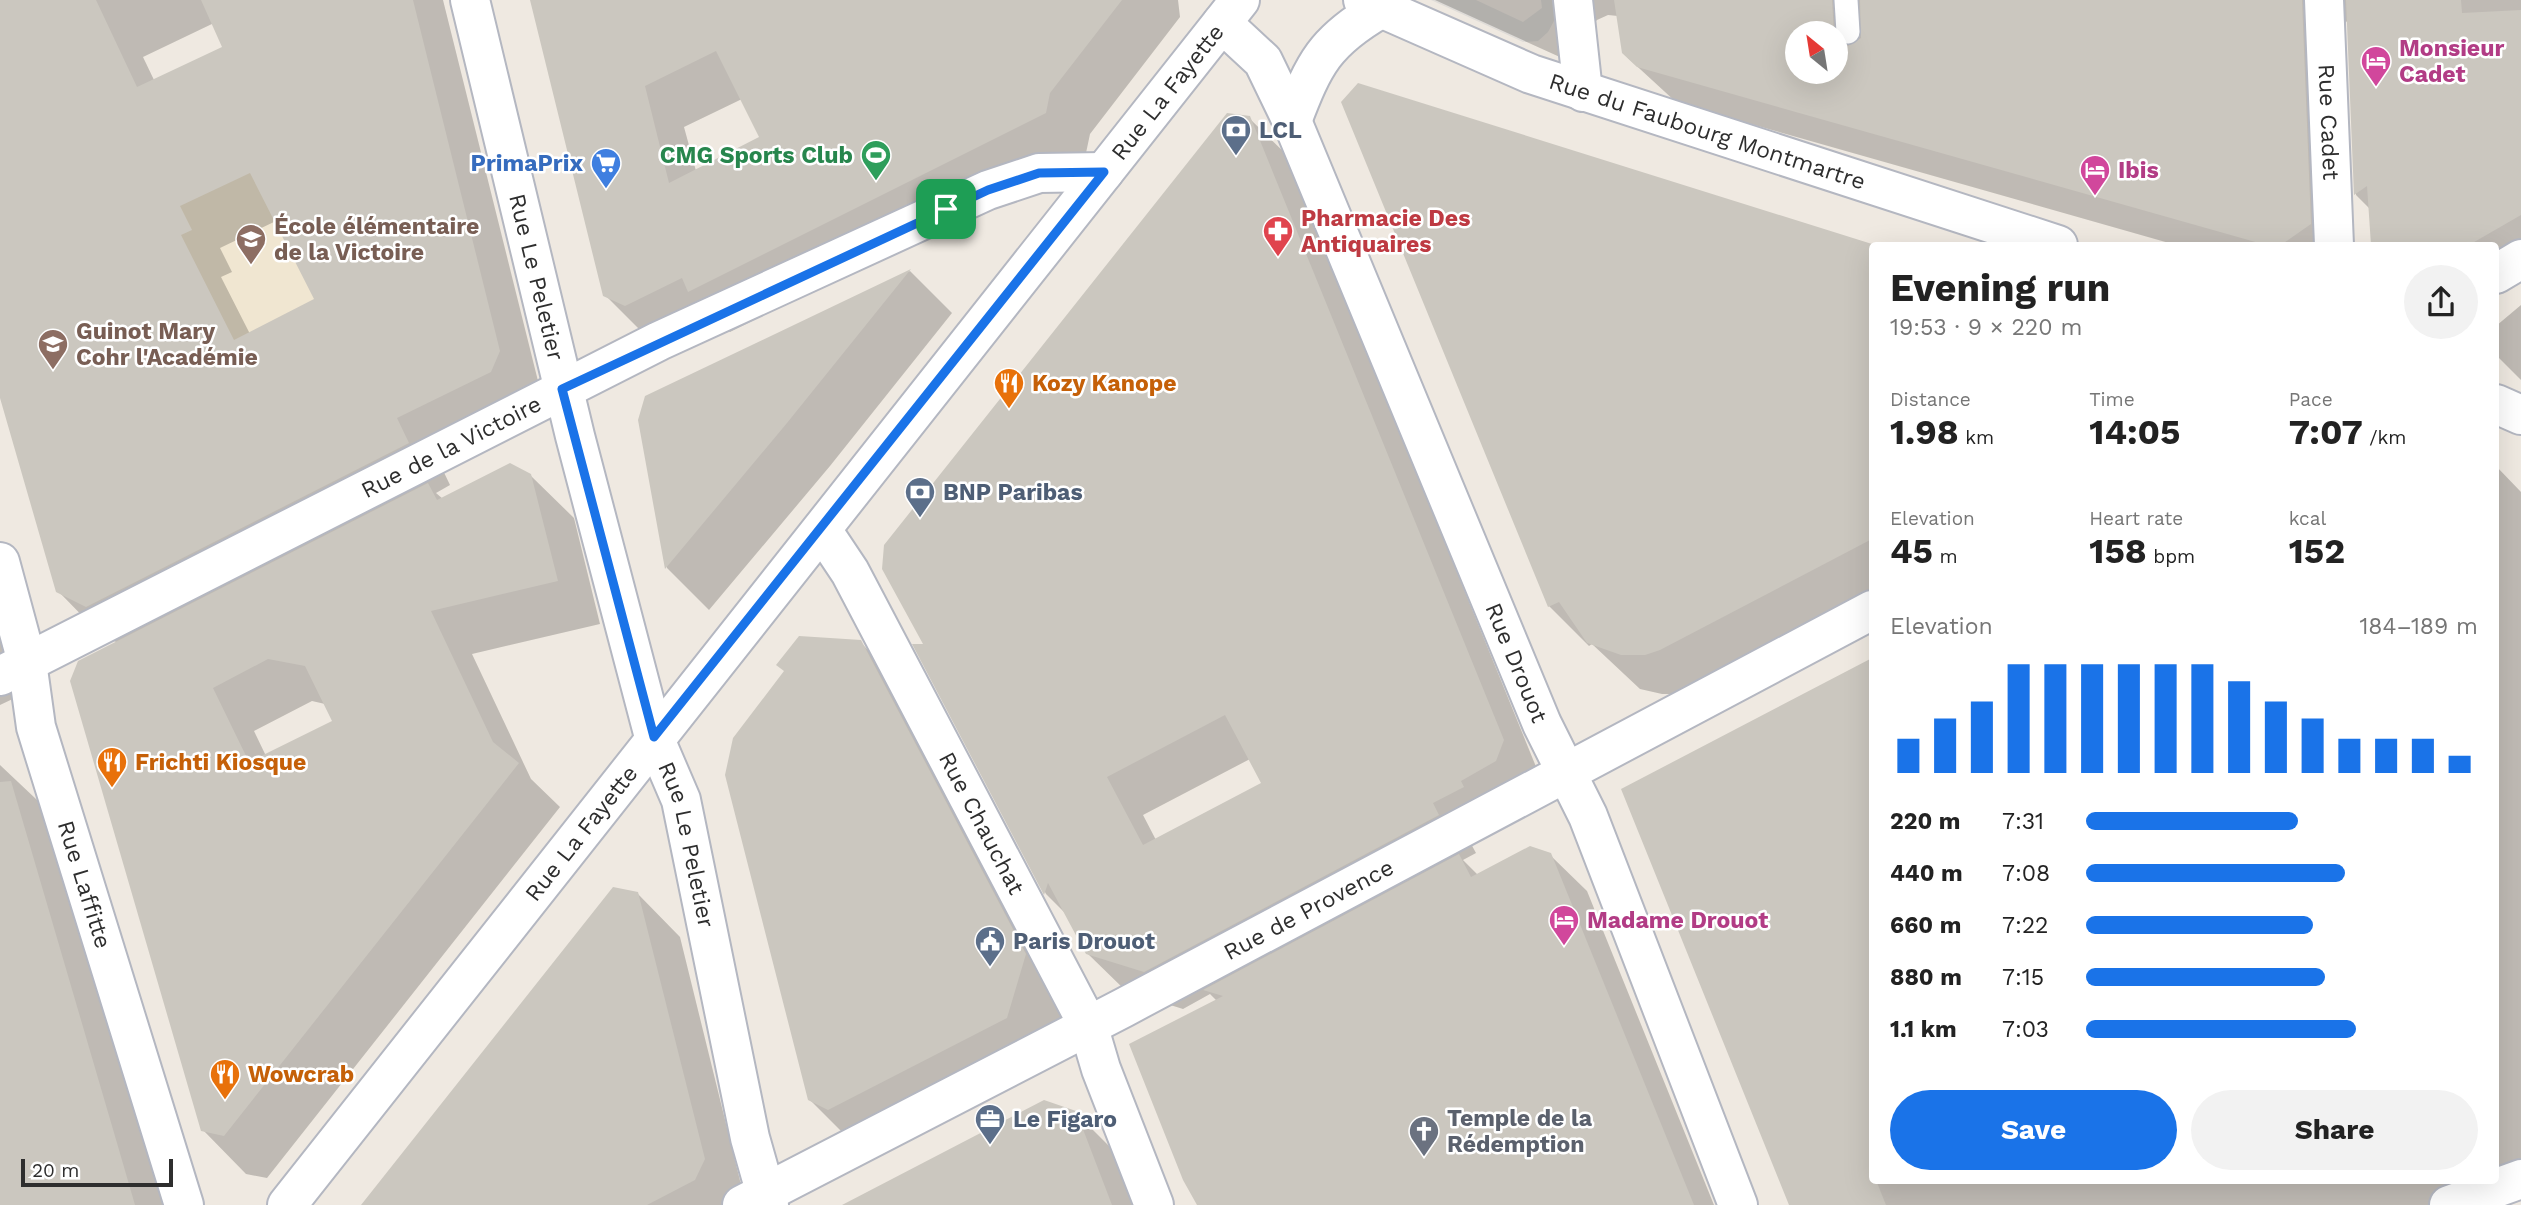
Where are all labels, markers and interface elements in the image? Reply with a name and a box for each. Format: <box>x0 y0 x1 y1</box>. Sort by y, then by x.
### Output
street label: Rue La Fayette <box>1106 19 1230 166</box>
north arrow <box>1785 21 1848 84</box>
map controls <box>1785 21 1848 84</box>
place label: Monsieur Cadet <box>2399 35 2504 88</box>
hotel icon: Monsieur Cadet <box>2359 44 2393 88</box>
street label: Rue Cadet <box>2313 63 2344 181</box>
street label: Rue du Faubourg Montmartre <box>1546 68 1869 196</box>
bank icon: LCL <box>1219 113 1253 157</box>
place label: LCL <box>1259 117 1302 144</box>
sports icon: CMG Sports Club <box>859 138 893 182</box>
place label: CMG Sports Club <box>660 142 853 169</box>
supermarket icon: PrimaPrix <box>589 146 623 190</box>
place label: PrimaPrix <box>471 150 583 177</box>
hotel icon: Ibis <box>2078 153 2112 197</box>
place label: Ibis <box>2118 157 2159 184</box>
pin <box>916 179 976 239</box>
icon: arrive <box>927 190 965 228</box>
street label: Rue Le Peletier <box>503 191 569 363</box>
place label: Pharmacie Des Antiquaires <box>1301 205 1470 258</box>
place label: École élémentaire de la Victoire <box>274 213 479 266</box>
pharmacy icon: Pharmacie Des Antiquaires <box>1261 214 1295 258</box>
school or university icon: École élémentaire de la Victoire <box>234 222 268 266</box>
button: share <box>2404 265 2478 339</box>
text: Evening run <box>1890 266 2110 310</box>
text: 19:53 · 9 × 220 m <box>1890 314 2082 341</box>
place label: Guinot Mary Cohr l'Académie <box>76 318 258 371</box>
school or university icon: Guinot Mary Cohr l'Académie <box>36 327 70 371</box>
restaurant icon: Kozy Kanope <box>992 366 1026 410</box>
place label: Kozy Kanope <box>1032 370 1177 397</box>
text: Distance <box>1890 388 1971 411</box>
text: Time <box>2089 388 2135 411</box>
text: Pace <box>2289 388 2333 411</box>
street label: Rue de la Victoire <box>357 390 546 504</box>
text: 1.98 <box>1890 411 1959 453</box>
text: 14:05 <box>2089 411 2180 453</box>
text: 7:07 <box>2289 411 2363 453</box>
text: km <box>1959 426 1994 449</box>
text: /km <box>2363 426 2406 449</box>
bank icon: BNP Paribas <box>903 475 937 519</box>
place label: BNP Paribas <box>943 479 1083 506</box>
text: Elevation <box>1890 507 1975 530</box>
text: Heart rate <box>2089 507 2183 530</box>
text: kcal <box>2289 507 2326 530</box>
text: 45 <box>1890 530 1933 572</box>
text: 158 <box>2089 530 2147 572</box>
text: 152 <box>2289 530 2345 572</box>
text: m <box>1933 545 1958 568</box>
text: bpm <box>2147 545 2195 568</box>
street label: Rue Drouot <box>1479 599 1553 727</box>
text: Elevation <box>1890 613 1993 640</box>
text: 184–189 m <box>2359 613 2478 640</box>
restaurant icon: Frichti Kiosque <box>95 745 129 789</box>
street label: Rue Chauchat <box>933 747 1030 899</box>
place label: Frichti Kiosque <box>135 749 306 776</box>
street label: Rue Le Peletier <box>652 758 720 930</box>
street label: Rue La Fayette <box>519 760 643 907</box>
text: 220 m <box>1890 808 1960 835</box>
text: 7:31 <box>2002 808 2044 835</box>
street label: Rue Laffitte <box>52 817 117 952</box>
street label: Rue de Provence <box>1219 854 1398 966</box>
text: 440 m <box>1890 860 1963 887</box>
text: 7:08 <box>2002 860 2050 887</box>
hotel icon: Madame Drouot <box>1547 903 1581 947</box>
place label: Madame Drouot <box>1587 907 1768 934</box>
text: 660 m <box>1890 912 1961 939</box>
text: 7:22 <box>2002 912 2049 939</box>
public building icon: Paris Drouot <box>973 924 1007 968</box>
place label: Paris Drouot <box>1013 928 1155 955</box>
text: 880 m <box>1890 964 1962 991</box>
text: 7:15 <box>2002 964 2044 991</box>
text: 1.1 km <box>1890 1016 1957 1043</box>
text: 7:03 <box>2002 1016 2049 1043</box>
restaurant icon: Wowcrab <box>208 1057 242 1101</box>
place label: Wowcrab <box>248 1061 354 1088</box>
button: Save <box>1890 1090 2177 1170</box>
button: Share <box>2191 1090 2478 1170</box>
office icon: Le Figaro <box>973 1102 1007 1146</box>
place label: Temple de la Rédemption <box>1447 1105 1593 1158</box>
place label: Le Figaro <box>1013 1106 1117 1133</box>
church icon: Temple de la Rédemption <box>1407 1114 1441 1158</box>
scale bar <box>21 1156 173 1188</box>
text: 20 m <box>32 1159 79 1182</box>

